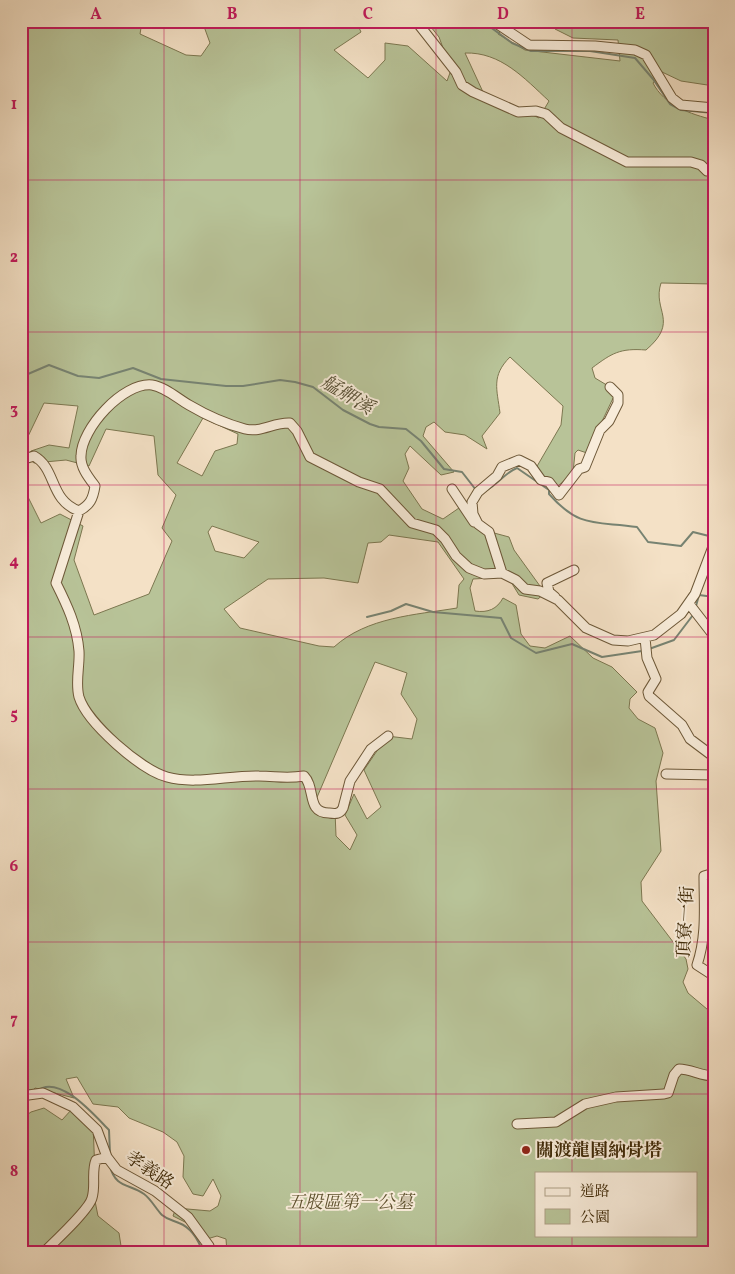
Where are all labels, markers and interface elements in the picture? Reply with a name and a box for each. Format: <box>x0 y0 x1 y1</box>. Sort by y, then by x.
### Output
text: A <box>90 4 102 26</box>
text: B <box>227 4 238 26</box>
text: C <box>363 4 373 26</box>
text: D <box>497 4 509 26</box>
text: E <box>635 4 645 26</box>
text: 1 <box>11 94 17 116</box>
text: 2 <box>10 247 18 269</box>
water label: 艋舺溪 <box>316 370 380 423</box>
text: 3 <box>10 399 18 421</box>
text: 4 <box>9 551 19 573</box>
text: 5 <box>10 704 18 726</box>
text: 6 <box>10 856 19 878</box>
street label: 頂寮一街 <box>672 885 701 959</box>
text: 7 <box>10 1009 18 1031</box>
place label: 關渡龍園納骨塔 <box>536 1139 662 1164</box>
marker: 關渡龍園納骨塔 <box>520 1144 532 1156</box>
street label: 孝義路 <box>120 1146 179 1197</box>
text: 8 <box>10 1161 18 1183</box>
legend <box>535 1172 698 1236</box>
text: 道路 <box>580 1182 610 1203</box>
park label: 五股區第一公墓 <box>287 1191 416 1216</box>
text: 公園 <box>580 1208 610 1229</box>

